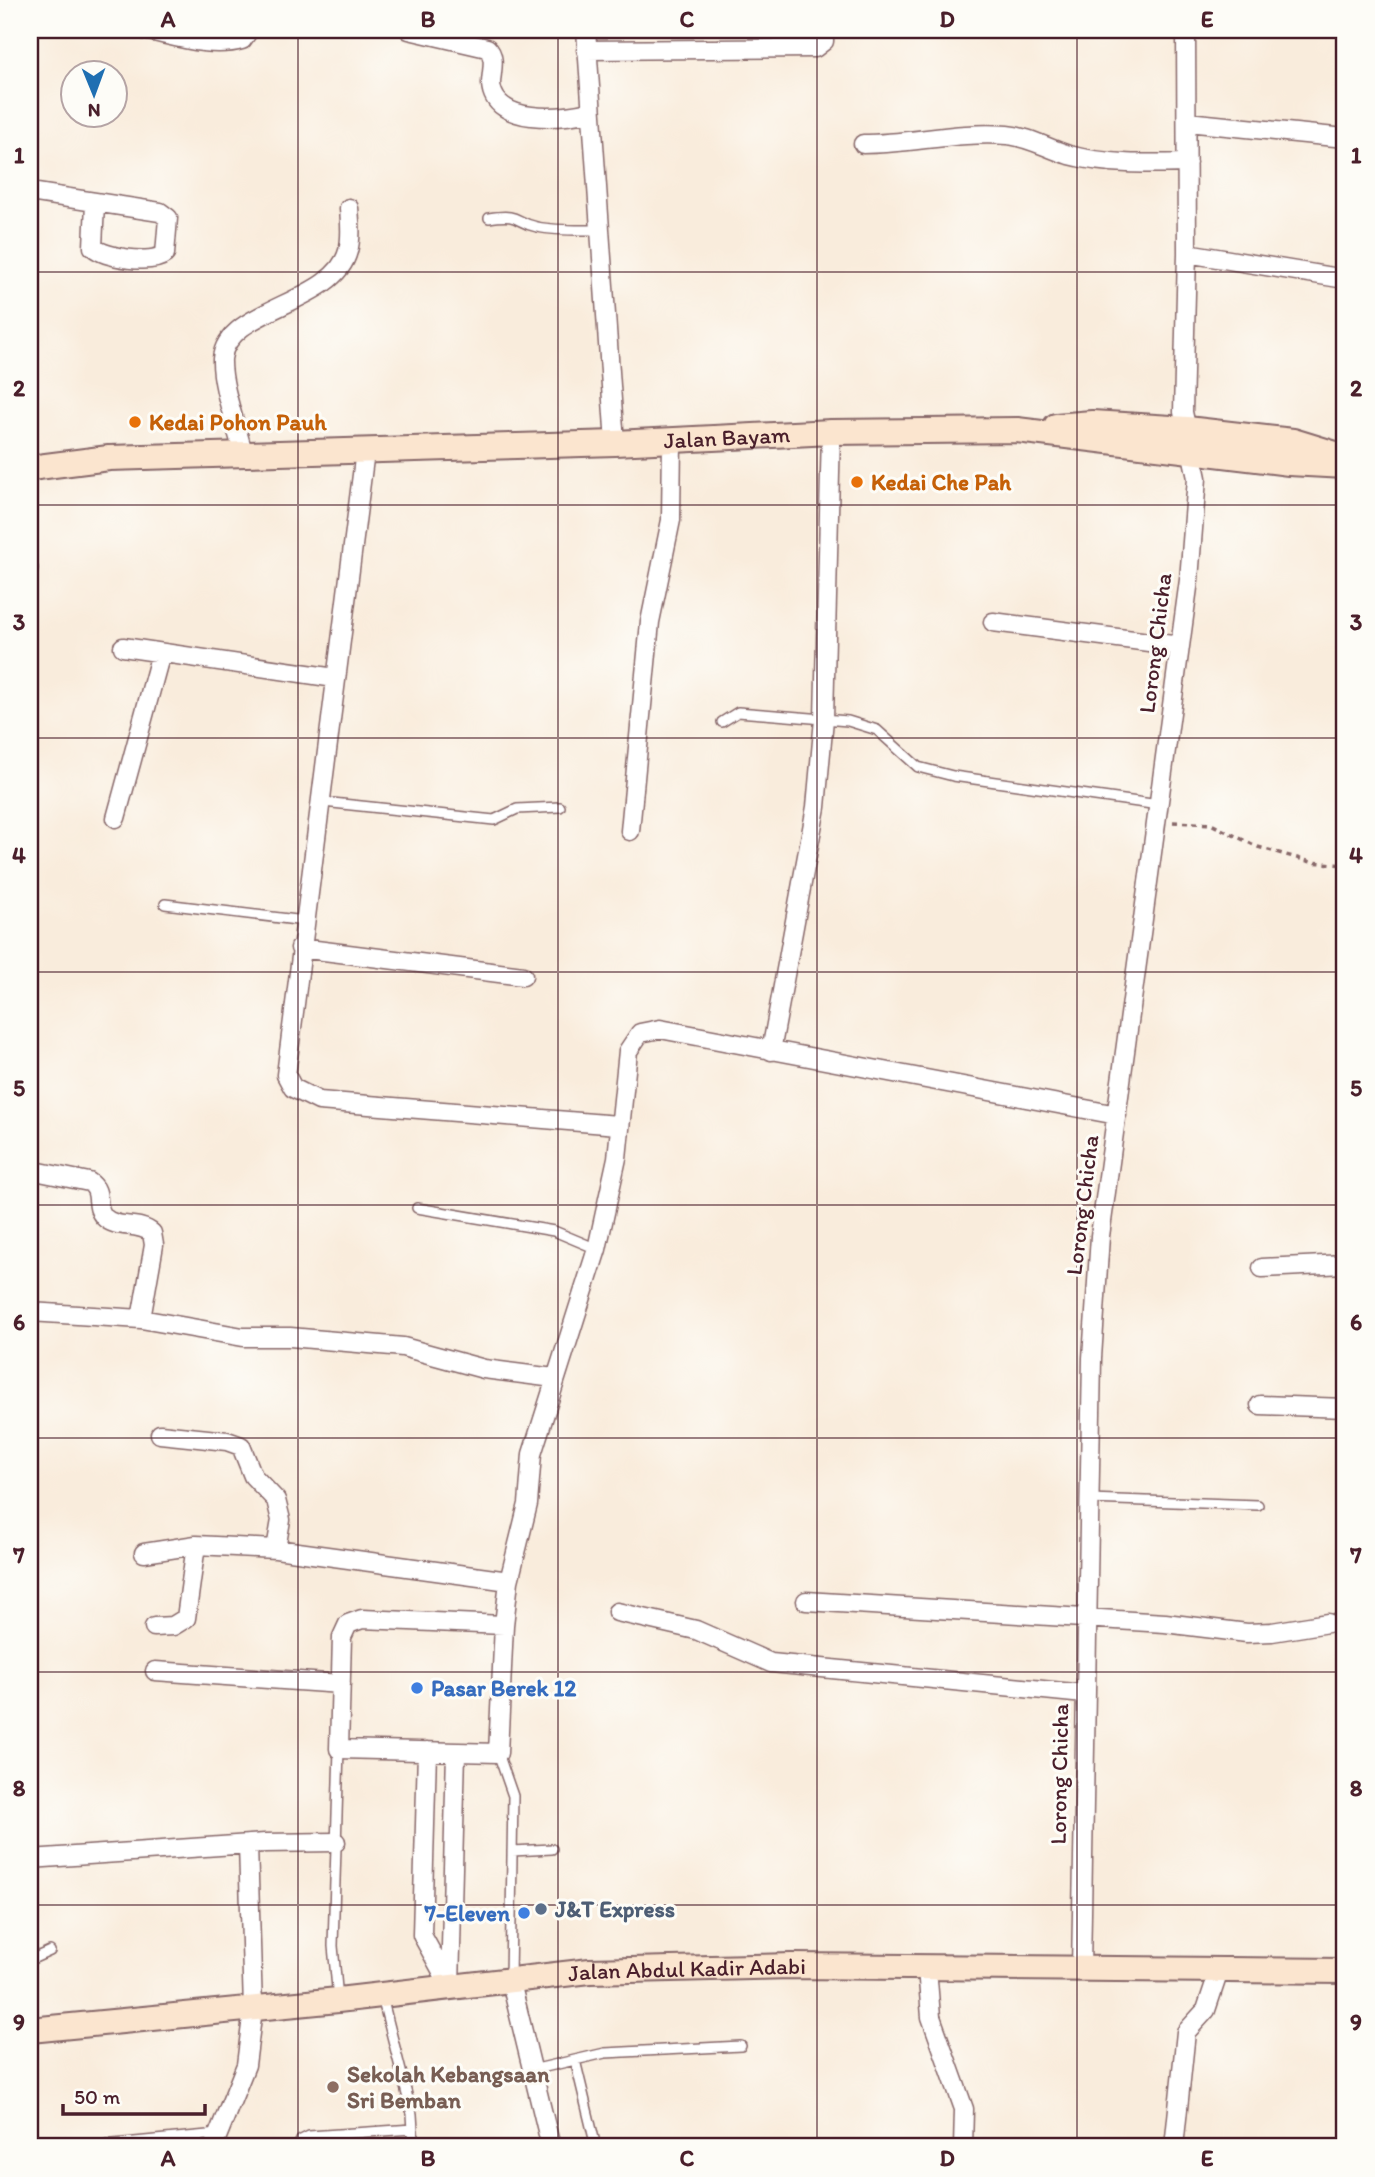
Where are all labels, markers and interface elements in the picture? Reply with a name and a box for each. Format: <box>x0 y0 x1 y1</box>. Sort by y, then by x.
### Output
text: A <box>160 5 176 33</box>
text: B <box>421 5 436 33</box>
text: C <box>680 5 695 33</box>
text: D <box>939 5 955 33</box>
text: E <box>1201 5 1214 33</box>
north arrow <box>60 60 130 130</box>
text: N <box>88 99 101 122</box>
text: 1 <box>14 141 25 169</box>
text: 1 <box>1351 141 1362 169</box>
text: 2 <box>13 374 26 402</box>
text: 2 <box>1350 374 1363 402</box>
place label: Kedai Pohon Pauh <box>149 408 327 436</box>
marker: Kedai Pohon Pauh <box>127 414 143 430</box>
street label: Jalan Bayam <box>663 420 791 455</box>
place label: Kedai Che Pah <box>871 468 1012 496</box>
marker: Kedai Che Pah <box>849 474 865 490</box>
street label: Lorong Chicha <box>1133 571 1177 715</box>
text: 3 <box>13 608 26 636</box>
text: 3 <box>1350 608 1363 636</box>
text: 4 <box>12 841 26 869</box>
text: 4 <box>1349 841 1363 869</box>
text: 5 <box>13 1074 25 1102</box>
text: 5 <box>1350 1074 1362 1102</box>
street label: Lorong Chicha <box>1060 1133 1104 1277</box>
text: 6 <box>13 1308 25 1336</box>
text: 6 <box>1350 1308 1362 1336</box>
text: 7 <box>12 1541 25 1569</box>
text: 7 <box>1349 1541 1362 1569</box>
place label: Pasar Berek 12 <box>431 1674 577 1702</box>
marker: Pasar Berek 12 <box>409 1680 425 1696</box>
street label: Lorong Chicha <box>1044 1703 1074 1845</box>
text: 8 <box>13 1774 26 1802</box>
text: 8 <box>1350 1774 1363 1802</box>
place label: J&T Express <box>554 1895 675 1923</box>
place label: 7-Eleven <box>424 1899 511 1927</box>
marker: J&T Express <box>533 1901 549 1917</box>
marker: 7-Eleven <box>516 1905 532 1921</box>
street label: Jalan Abdul Kadir Adabi <box>566 1952 806 1987</box>
text: 9 <box>13 2008 25 2036</box>
text: 9 <box>1350 2008 1362 2036</box>
place label: Sekolah Kebangsaan Sri Bemban <box>347 2060 550 2114</box>
scale bar <box>63 2072 205 2116</box>
marker: Sekolah Kebangsaan Sri Bemban <box>325 2079 341 2095</box>
text: 50 m <box>74 2084 121 2109</box>
text: A <box>160 2144 176 2172</box>
text: B <box>421 2144 436 2172</box>
text: C <box>680 2144 695 2172</box>
text: D <box>939 2144 955 2172</box>
text: E <box>1201 2144 1214 2172</box>

